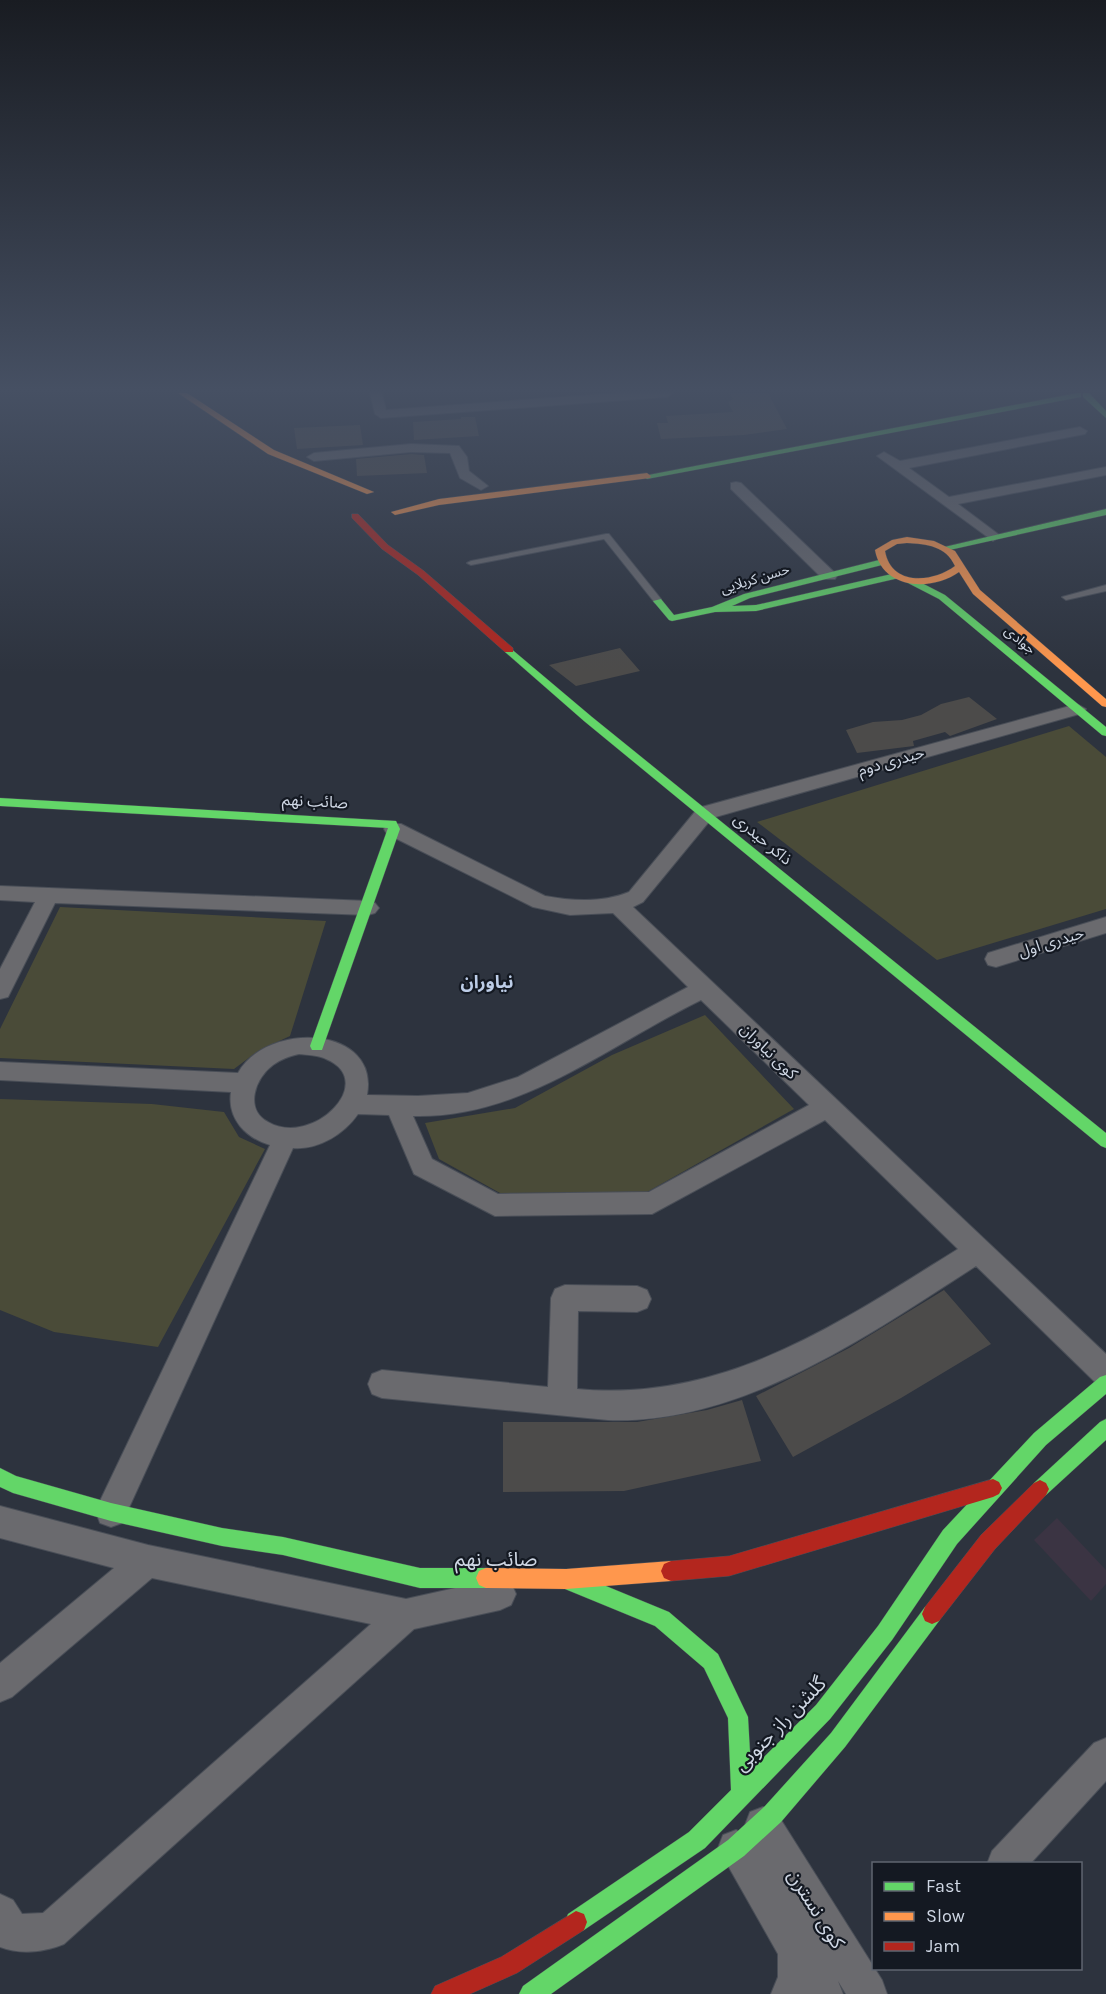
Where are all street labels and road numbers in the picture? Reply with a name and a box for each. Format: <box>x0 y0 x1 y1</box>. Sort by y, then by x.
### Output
street label: حسن کربلایی <box>718 560 792 598</box>
street label: جوادی <box>1001 622 1039 658</box>
street label: حیدری دوم <box>856 742 927 782</box>
street label: صائب نهم <box>281 790 349 815</box>
street label: ذاکر حیدری <box>730 809 796 869</box>
street label: حیدری اول <box>1016 923 1087 962</box>
street label: کوی نیاوران <box>736 1019 802 1083</box>
street label: صائب نهم <box>455 1548 537 1574</box>
street label: گلشن راز جنوبی <box>729 1671 831 1776</box>
street label: کوی نسترن <box>783 1865 850 1954</box>

